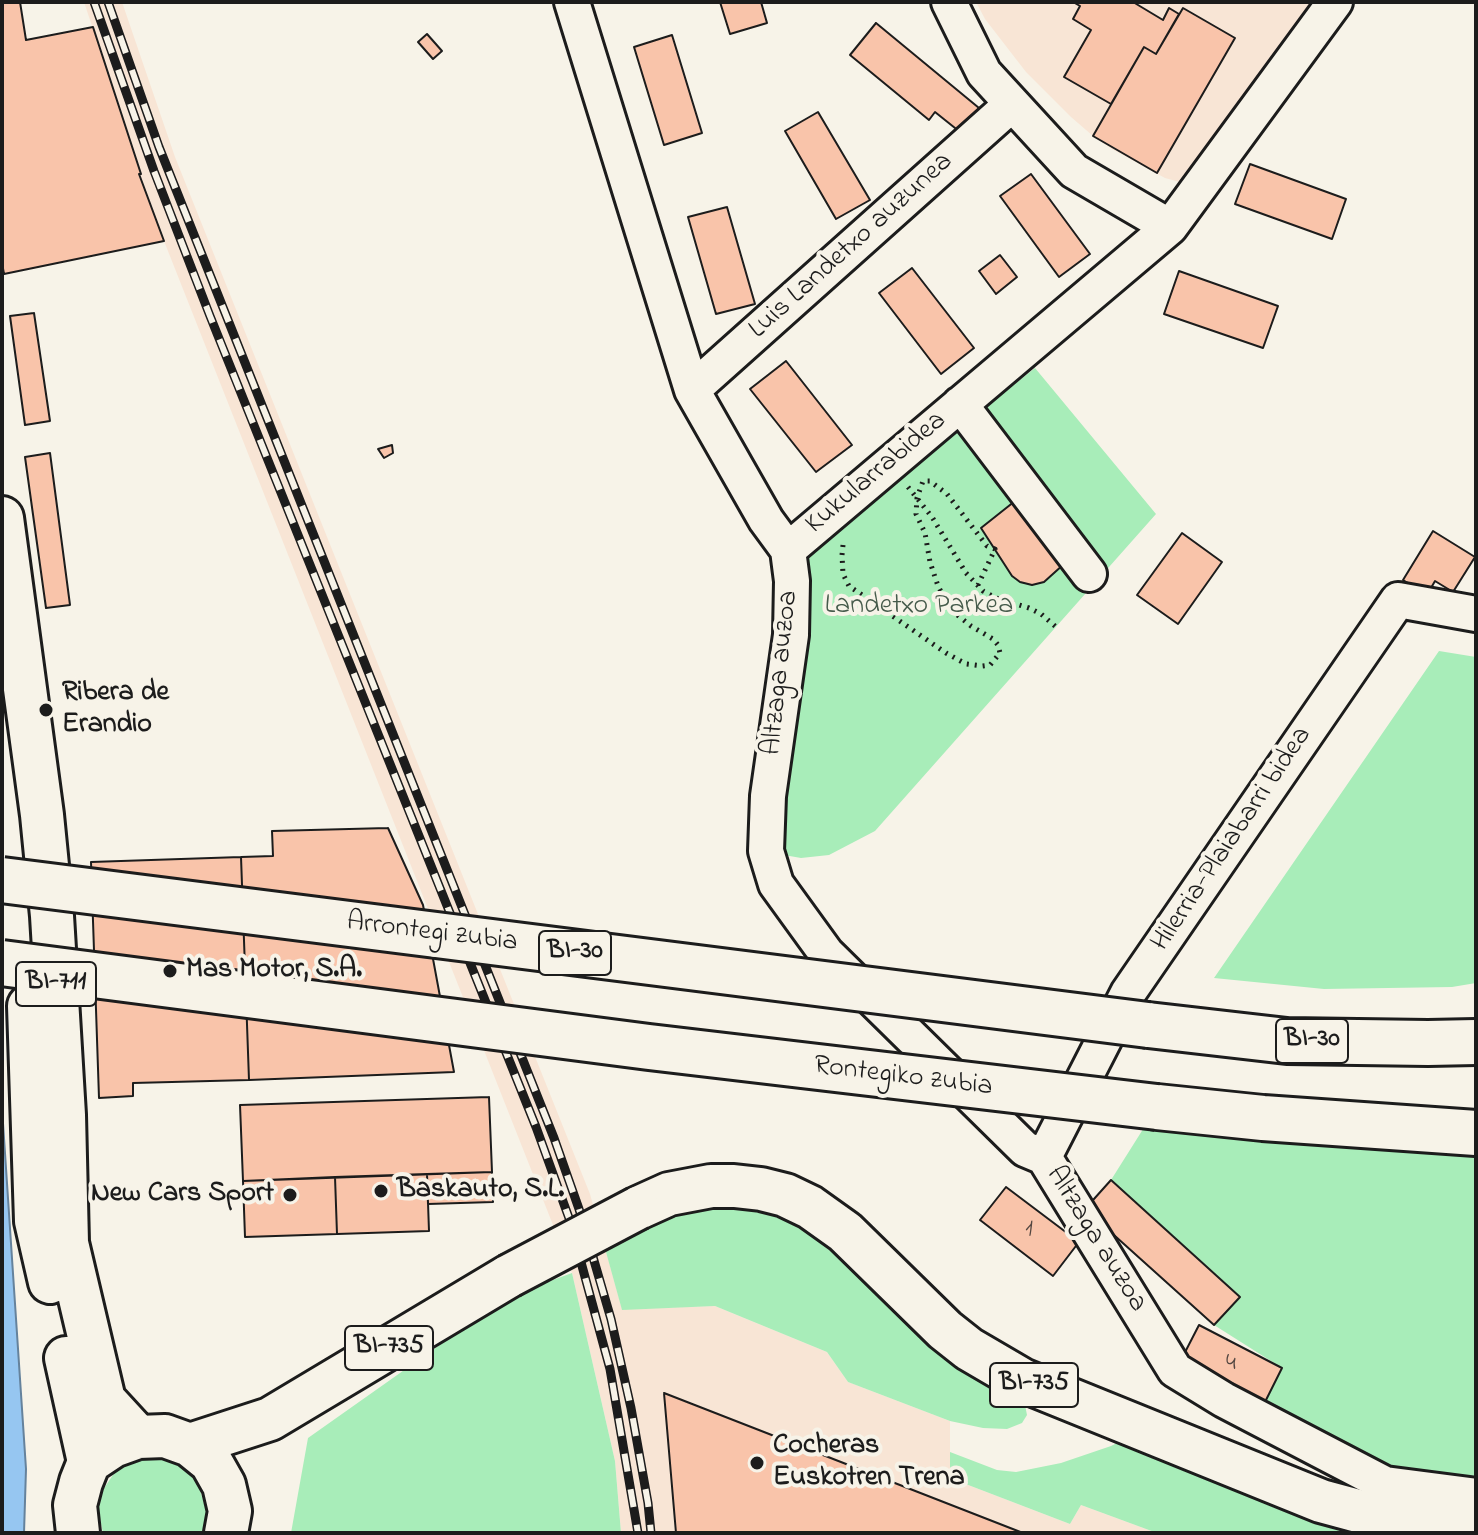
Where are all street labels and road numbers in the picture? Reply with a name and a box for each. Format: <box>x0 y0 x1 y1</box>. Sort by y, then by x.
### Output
street label: Luis Landetxo auzunea <box>743 147 961 347</box>
street label: Kukularrabidea <box>800 405 954 543</box>
street label: Altzaga auzoa <box>757 589 807 757</box>
street label: Hilerria-Plaiabarri bidea <box>1145 721 1321 959</box>
street label: Arrontegi zubia <box>345 907 519 961</box>
road number: BI-30 <box>539 931 611 975</box>
road number: BI-711 <box>16 962 96 1006</box>
road number: BI-30 <box>1276 1019 1348 1063</box>
street label: Rontegiko zubia <box>812 1050 994 1106</box>
street label: Altzaga auzoa <box>1037 1161 1153 1319</box>
road number: BI-735 <box>345 1326 433 1370</box>
road number: BI-735 <box>990 1363 1078 1407</box>

